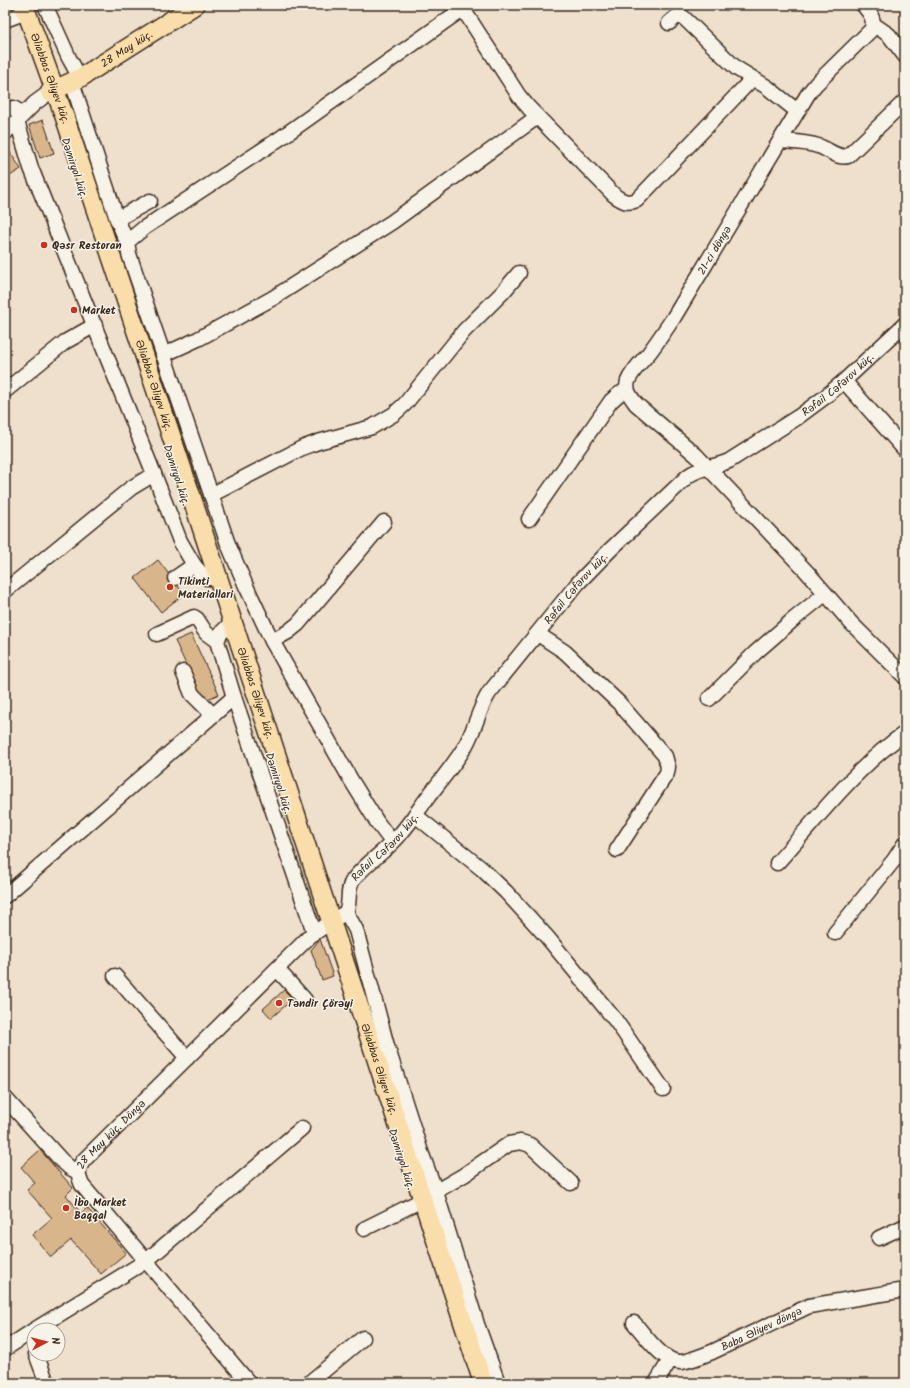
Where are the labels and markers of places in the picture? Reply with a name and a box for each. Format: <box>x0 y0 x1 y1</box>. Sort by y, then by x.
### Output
place label: Qəsr Restoran <box>52 237 122 255</box>
marker: Qəsr Restoran <box>39 240 49 250</box>
place label: Market <box>82 302 117 320</box>
marker: Market <box>69 305 79 315</box>
place label: Tikinti Materiallari <box>178 573 234 604</box>
marker: Tikinti Materiallari <box>165 582 175 592</box>
place label: Təndir Çörəyi <box>287 995 354 1013</box>
marker: Təndir Çörəyi <box>274 998 284 1008</box>
place label: İbo Market Baqqal <box>74 1194 128 1225</box>
marker: İbo Market Baqqal <box>61 1203 71 1213</box>

